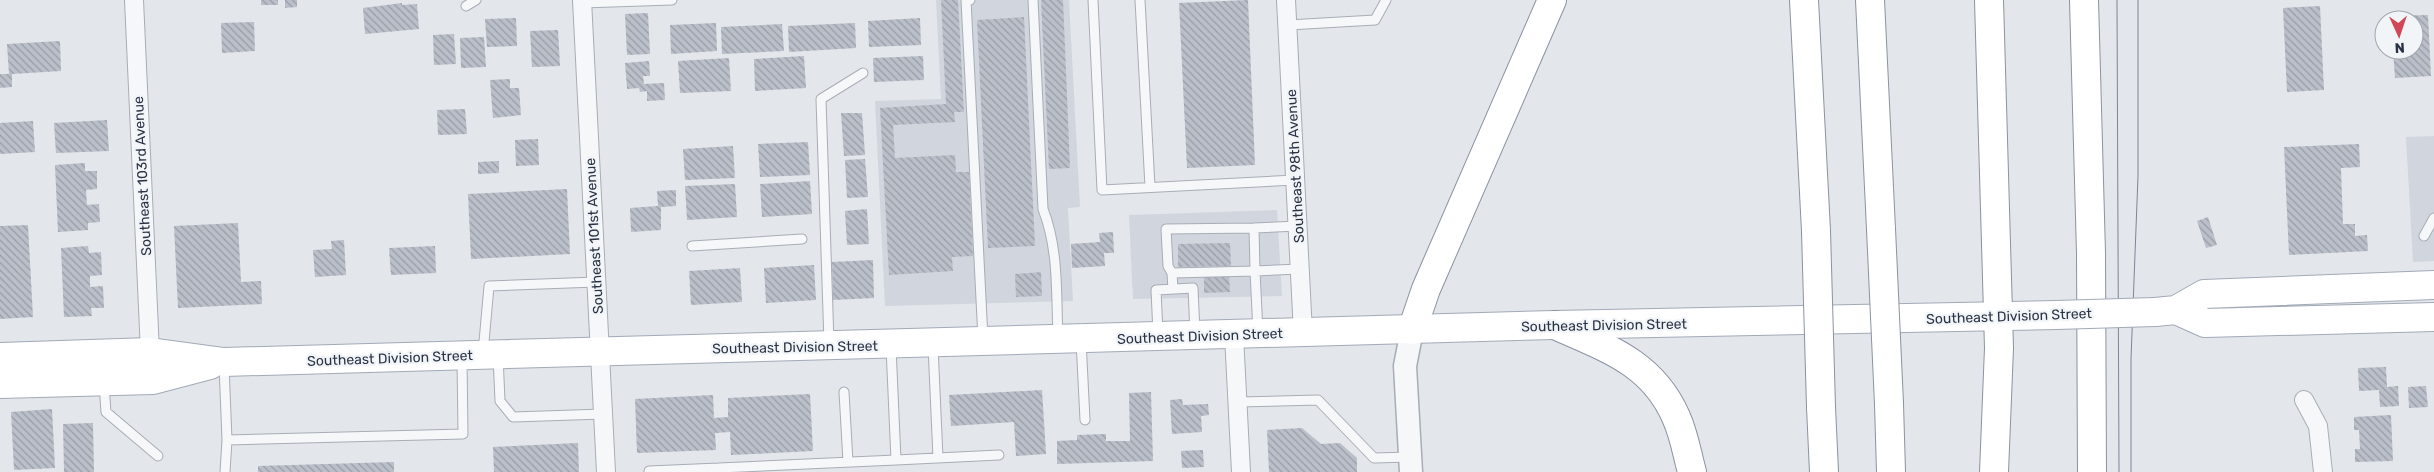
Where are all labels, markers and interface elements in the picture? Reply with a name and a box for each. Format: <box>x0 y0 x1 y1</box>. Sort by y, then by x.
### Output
north arrow <box>2374 10 2424 60</box>
text: N <box>2394 39 2405 56</box>
street label: Southeast 98th Avenue <box>1283 88 1308 243</box>
street label: Southeast 103rd Avenue <box>130 96 155 256</box>
street label: Southeast 101st Avenue <box>582 157 607 314</box>
street label: Southeast Division Street <box>1926 305 2093 328</box>
street label: Southeast Division Street <box>1521 316 1688 335</box>
street label: Southeast Division Street <box>1117 325 1284 348</box>
street label: Southeast Division Street <box>712 338 879 357</box>
street label: Southeast Division Street <box>307 347 474 370</box>

